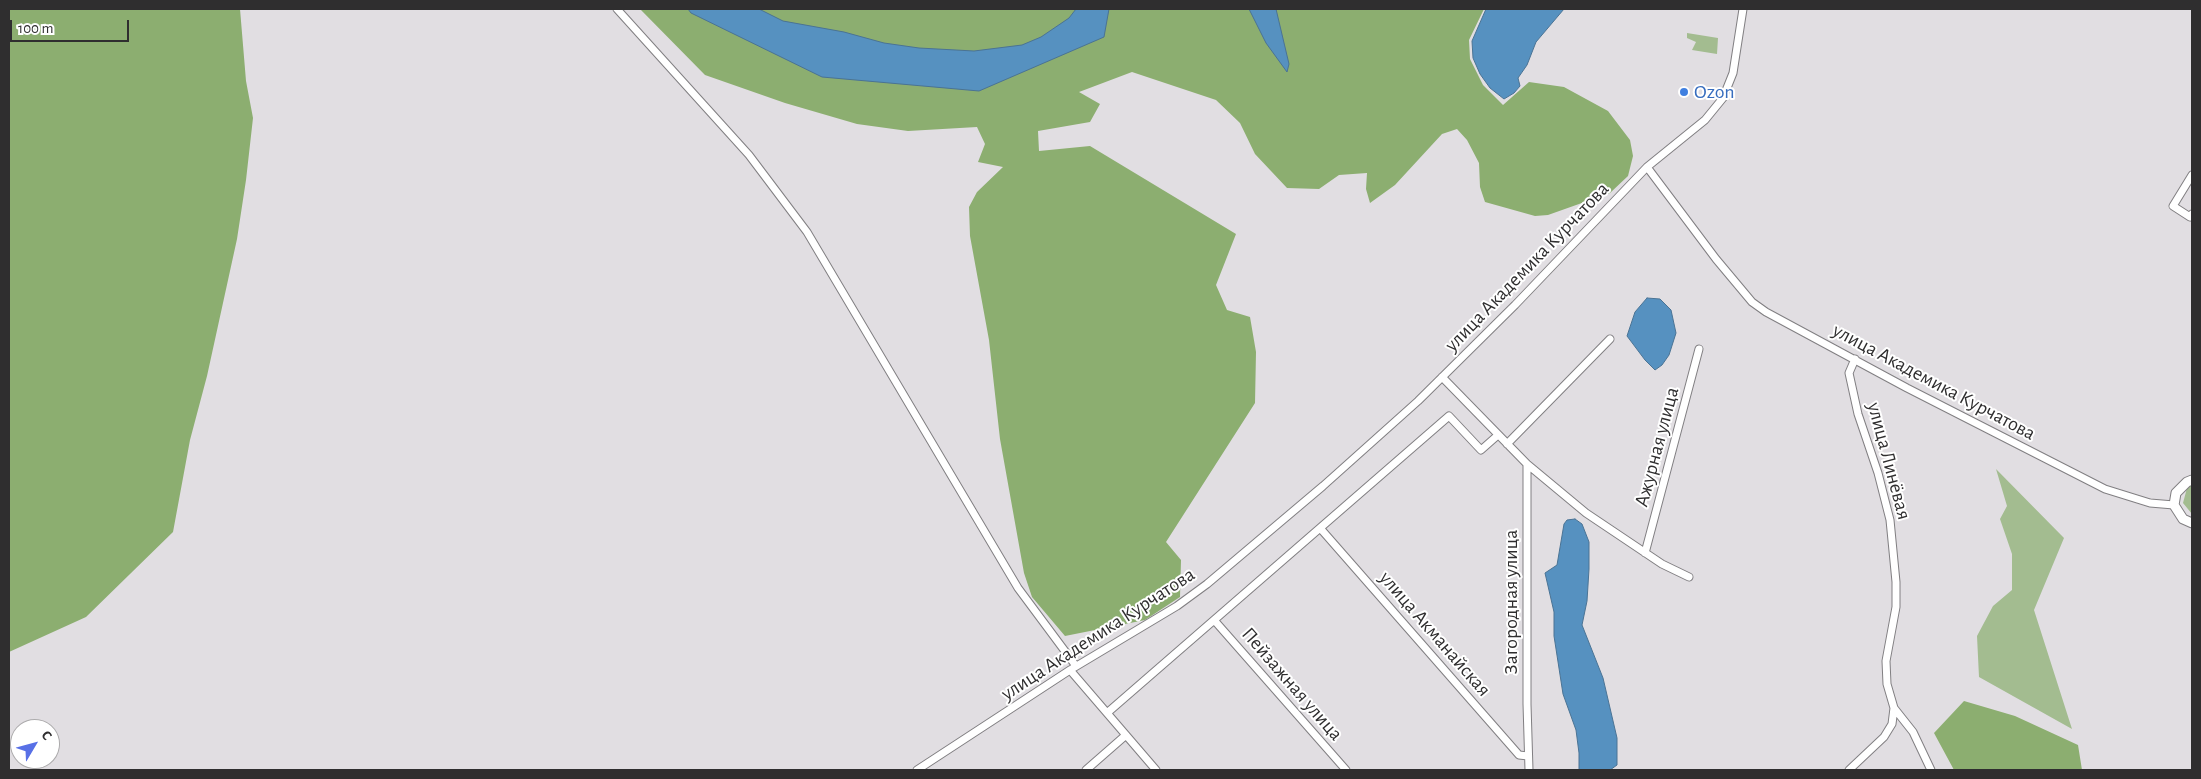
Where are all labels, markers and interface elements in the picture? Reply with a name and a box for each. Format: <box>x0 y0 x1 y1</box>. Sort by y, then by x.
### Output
scale bar <box>12 10 131 42</box>
text: 100 m <box>18 21 53 36</box>
place label: Ozon <box>1694 80 1735 104</box>
marker: Ozon <box>1678 86 1690 98</box>
street label: улица Академика Курчатова <box>1440 177 1614 357</box>
street label: улица Академика Курчатова <box>1828 318 2040 446</box>
street label: Ажурная улица <box>1629 384 1685 510</box>
street label: улица Линёвая <box>1862 400 1916 522</box>
street label: Загородная улица <box>1499 530 1523 674</box>
street label: улица Академика Курчатова <box>997 562 1199 706</box>
street label: улица Акманайская <box>1374 566 1496 702</box>
street label: Пейзажная улица <box>1236 622 1348 746</box>
north arrow <box>10 719 60 769</box>
text: С <box>38 728 54 743</box>

